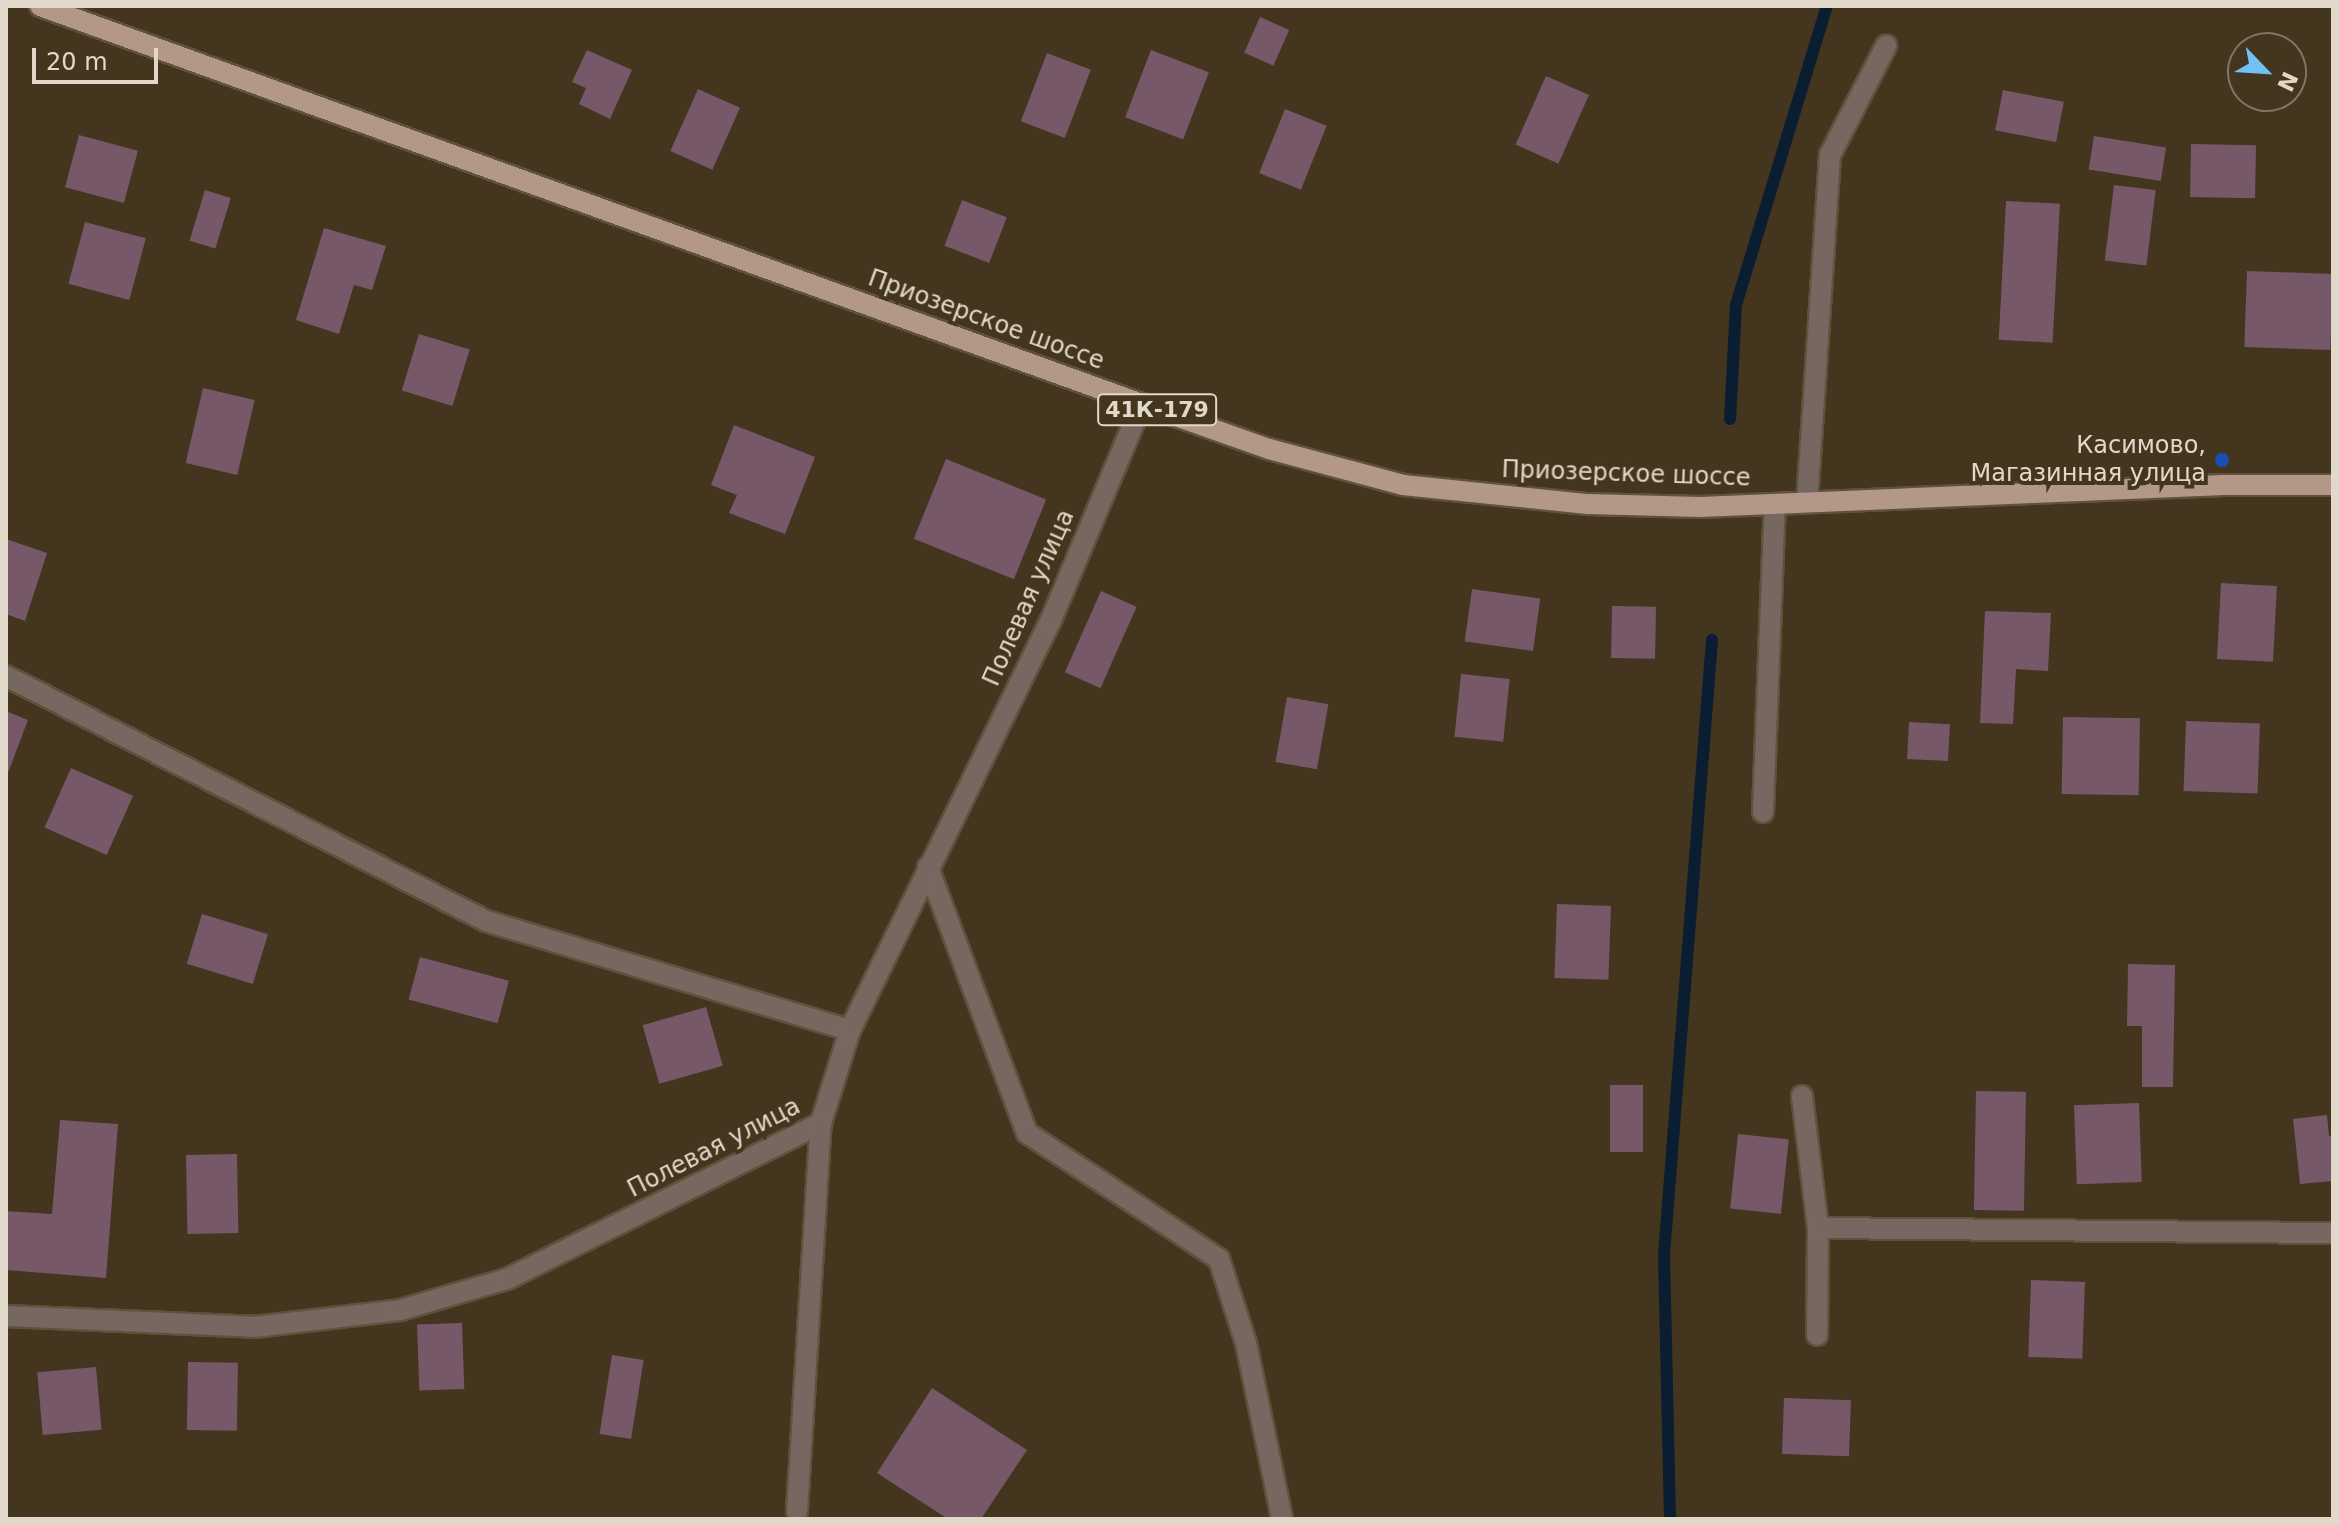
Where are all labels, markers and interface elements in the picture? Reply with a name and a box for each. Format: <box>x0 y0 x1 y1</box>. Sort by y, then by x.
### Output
scale bar <box>36 32 162 82</box>
north arrow <box>2227 32 2307 112</box>
text: 20 m <box>46 48 108 76</box>
text: N <box>2272 68 2303 95</box>
street label: Приозерское шоссе <box>864 264 1108 376</box>
road number: 41К-179 <box>1097 392 1217 428</box>
place label: Касимово, Магазинная улица <box>1971 432 2206 488</box>
marker: Касимово, Магазинная улица <box>2213 451 2231 469</box>
street label: Приозерское шоссе <box>1501 455 1751 493</box>
street label: Полевая улица <box>977 505 1081 691</box>
street label: Полевая улица <box>623 1092 805 1204</box>

